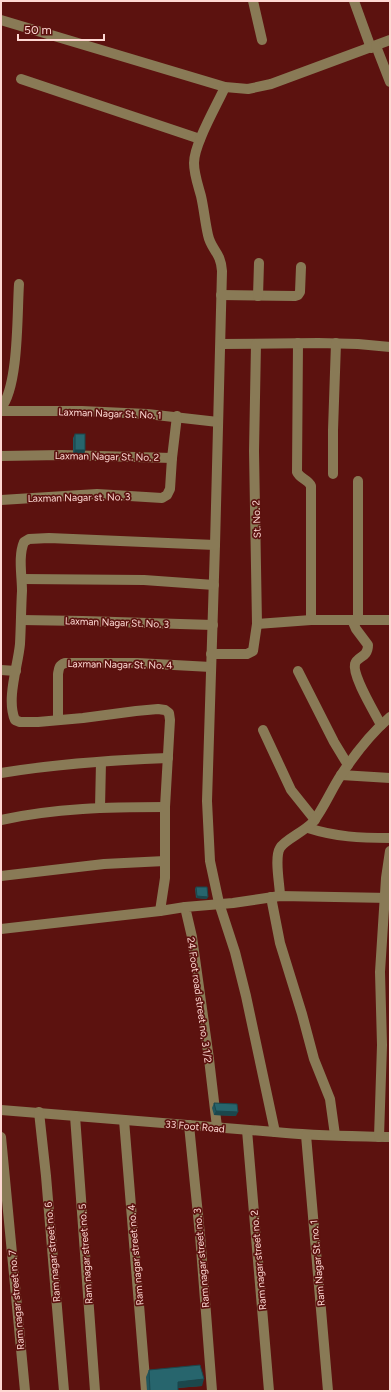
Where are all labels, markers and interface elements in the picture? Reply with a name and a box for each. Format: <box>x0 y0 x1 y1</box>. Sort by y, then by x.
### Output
scale bar <box>18 16 104 42</box>
text: 50 m <box>24 23 52 37</box>
street label: Laxman Nagar St. No. 1 <box>58 405 162 422</box>
street label: Laxman Nagar St. No. 2 <box>55 449 159 464</box>
street label: Laxman Nagar st. No. 3 <box>27 490 131 505</box>
street label: St. No. 2 <box>249 500 264 538</box>
street label: Laxman Nagar St. No. 3 <box>65 614 169 631</box>
street label: Laxman Nagar St. No. 4 <box>67 657 173 672</box>
street label: 24 Foot road street no, 3 1/2 <box>184 936 215 1064</box>
street label: 33 Foot Road <box>165 1117 225 1136</box>
street label: Ram nagar street no. 6 <box>42 1201 63 1303</box>
street label: Ram nagar street no. 5 <box>75 1203 95 1305</box>
street label: Ram nagar street no. 4 <box>125 1204 146 1306</box>
street label: Ram nagar street no. 3 <box>191 1207 212 1308</box>
street label: Ram nagar street no. 2 <box>248 1209 269 1311</box>
street label: Ram Nagar St. no. 1 <box>307 1219 328 1307</box>
street label: Ram nagar street no. 7 <box>6 1249 27 1350</box>

